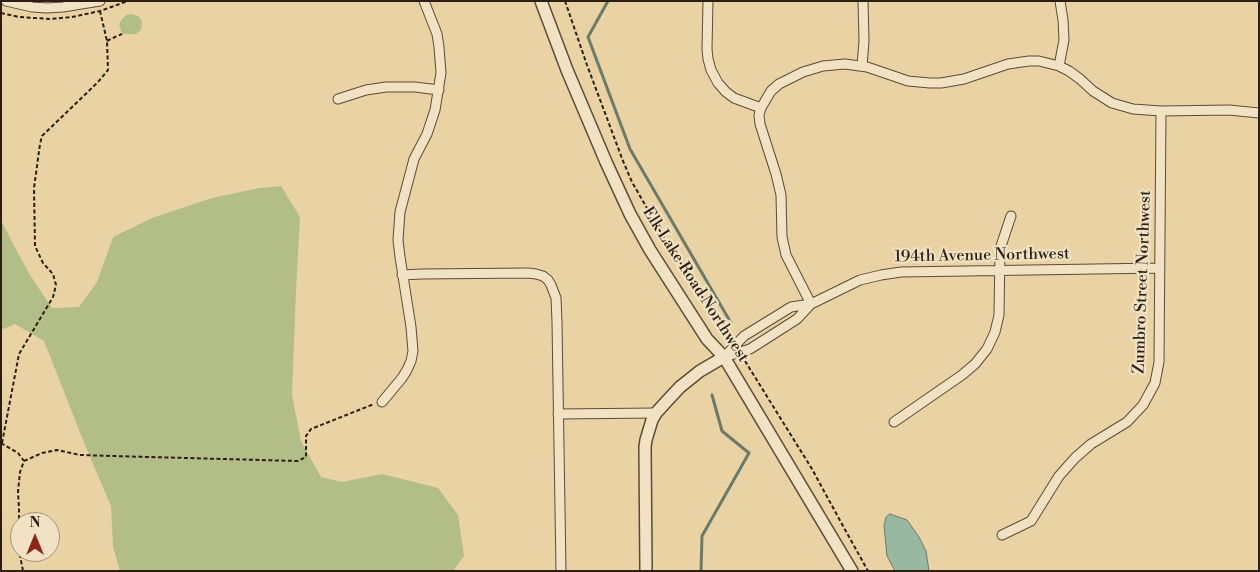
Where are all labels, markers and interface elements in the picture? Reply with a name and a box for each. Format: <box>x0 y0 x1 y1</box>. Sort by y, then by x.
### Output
street label: Zumbro Street Northwest <box>1130 190 1156 374</box>
street label: Elk Lake Road Northwest <box>638 204 752 366</box>
street label: 194th Avenue Northwest <box>894 245 1070 267</box>
north arrow <box>10 512 60 562</box>
text: N <box>29 514 41 532</box>

